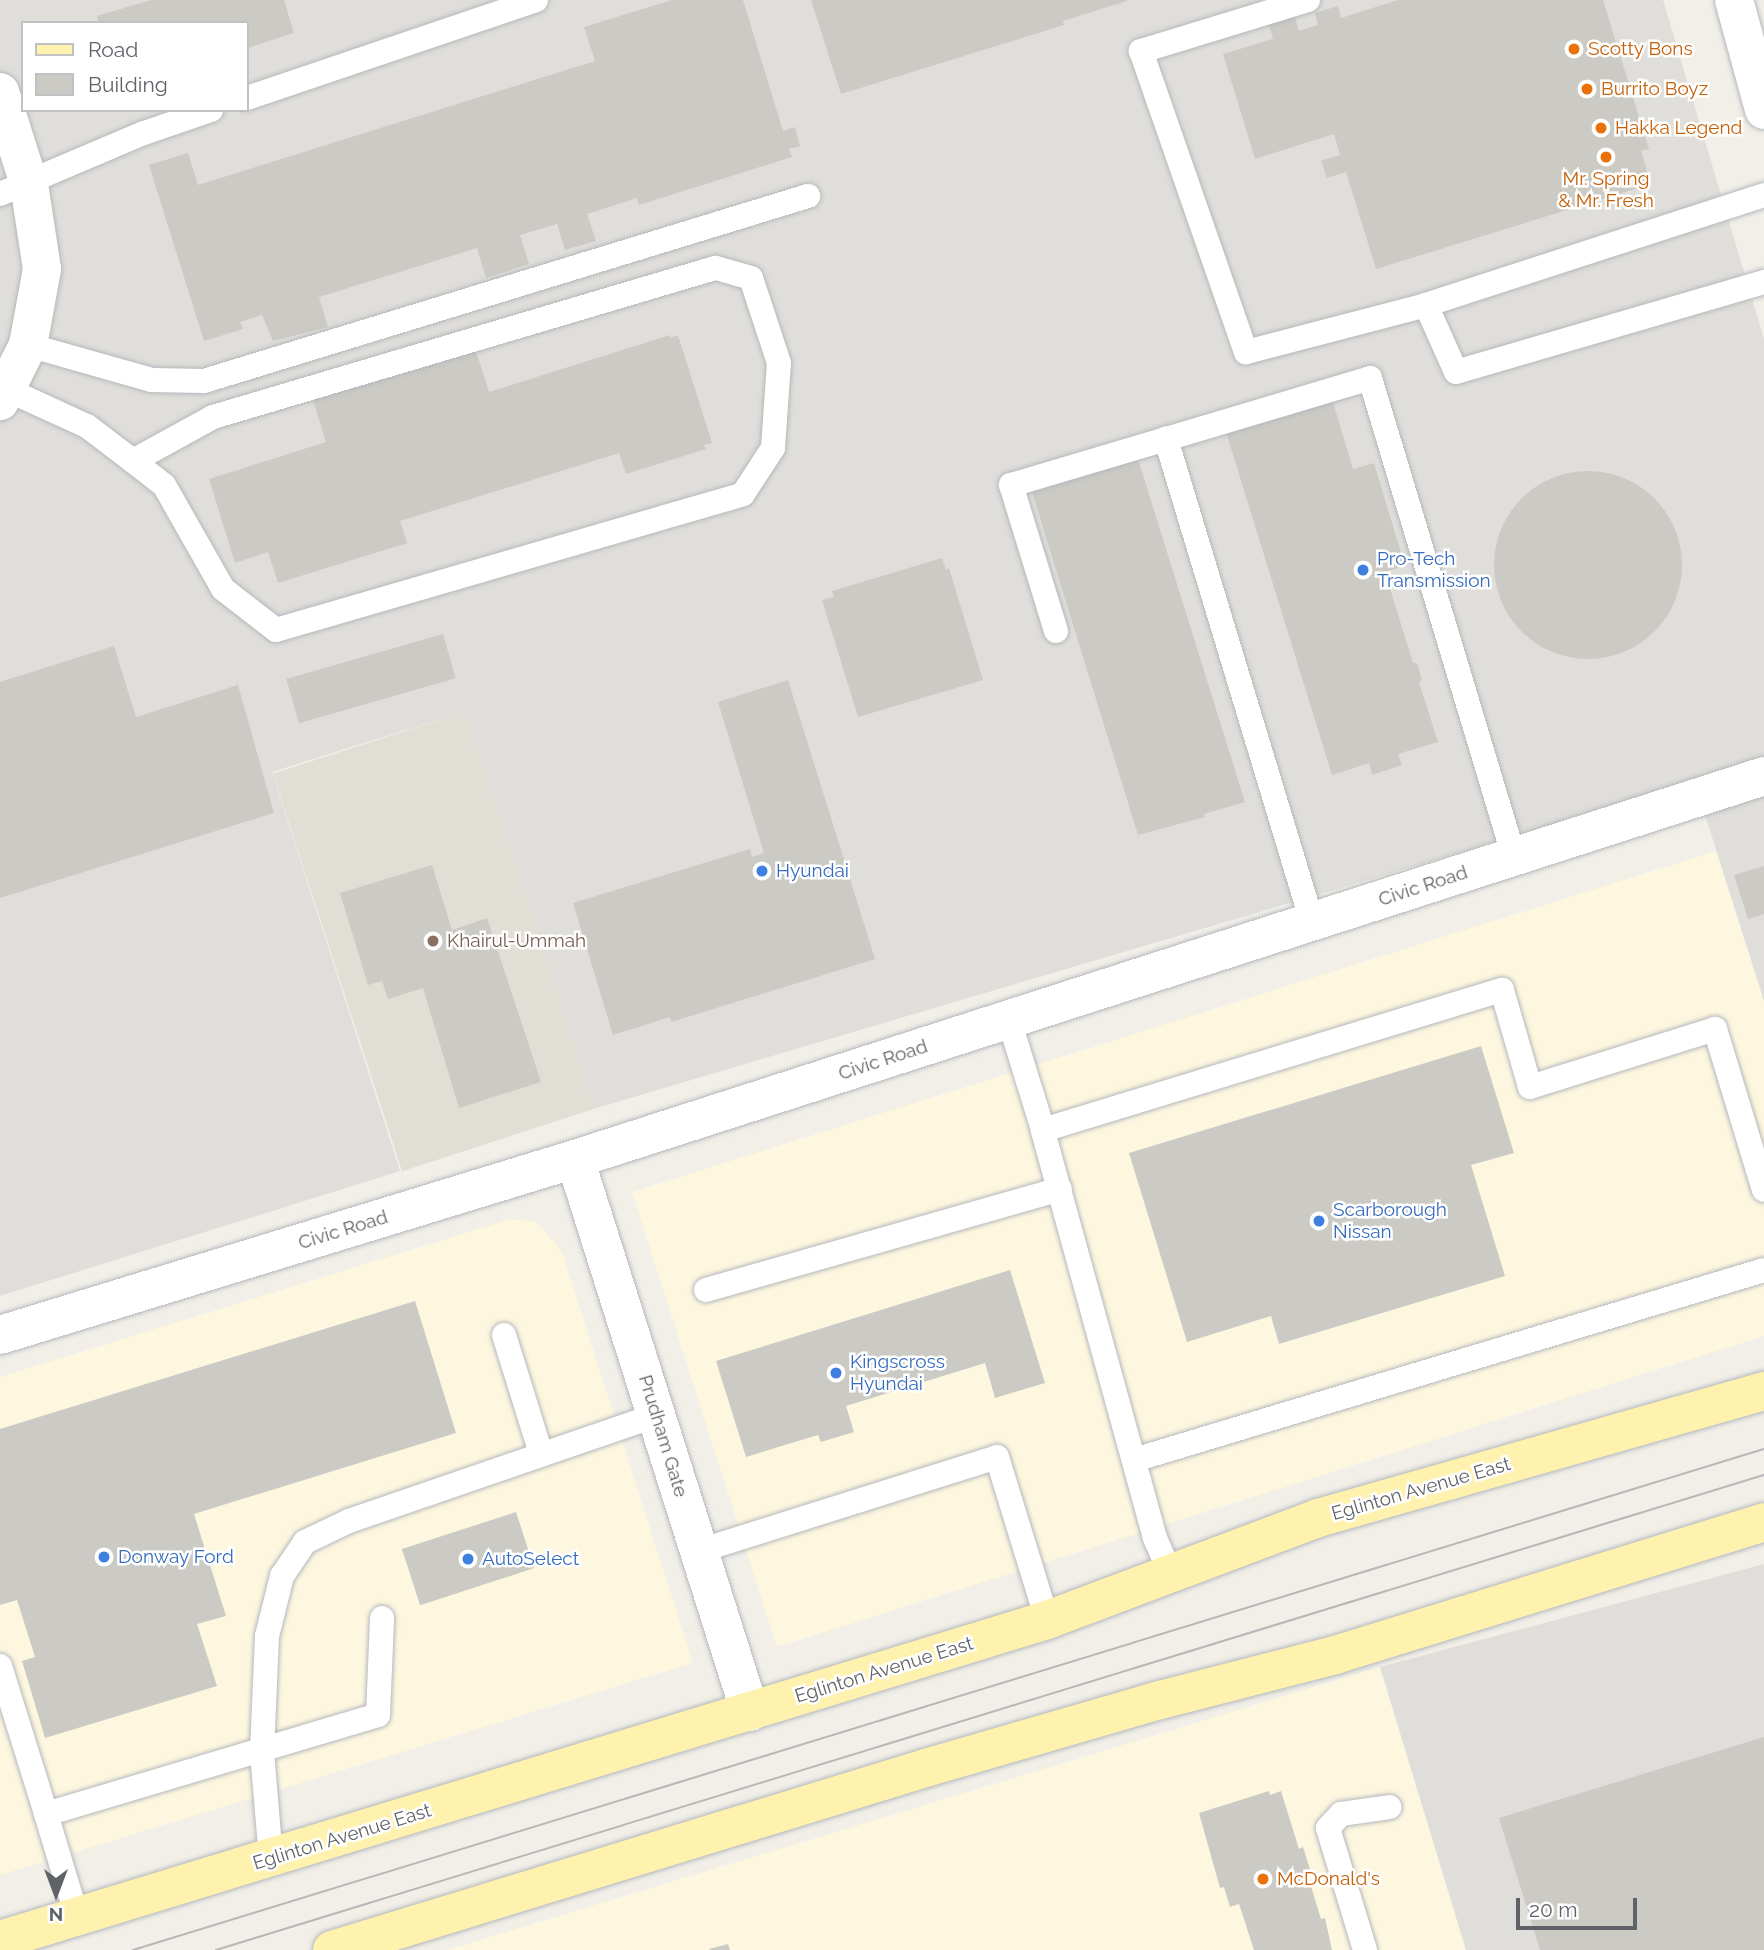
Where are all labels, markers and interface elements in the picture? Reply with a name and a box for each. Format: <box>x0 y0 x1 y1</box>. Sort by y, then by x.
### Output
legend <box>21 21 248 112</box>
text: Road <box>88 37 138 62</box>
place label: Scotty Bons <box>1588 38 1693 60</box>
marker: Scotty Bons <box>1566 41 1582 57</box>
text: Building <box>88 72 168 97</box>
place label: Burrito Boyz <box>1601 78 1708 100</box>
marker: Burrito Boyz <box>1579 81 1595 97</box>
place label: Hakka Legend <box>1615 117 1742 139</box>
marker: Hakka Legend <box>1593 120 1609 136</box>
marker: Mr. Spring & Mr. Fresh <box>1598 149 1614 165</box>
place label: Mr. Spring & Mr. Fresh <box>1558 168 1654 212</box>
place label: Pro-Tech Transmission <box>1377 548 1491 592</box>
marker: Pro-Tech Transmission <box>1355 562 1371 578</box>
place label: Hyundai <box>776 860 849 882</box>
street label: Civic Road <box>1376 861 1470 911</box>
marker: Hyundai <box>754 863 770 879</box>
place label: Khairul-Ummah <box>447 930 586 952</box>
marker: Khairul-Ummah <box>425 933 441 949</box>
street label: Civic Road <box>836 1035 930 1085</box>
place label: Scarborough Nissan <box>1333 1199 1447 1243</box>
street label: Civic Road <box>296 1206 390 1254</box>
marker: Scarborough Nissan <box>1311 1213 1327 1229</box>
place label: Kingscross Hyundai <box>850 1351 945 1395</box>
marker: Kingscross Hyundai <box>828 1365 844 1381</box>
street label: Prudham Gate <box>634 1372 692 1500</box>
street label: Eglinton Avenue East <box>1329 1452 1513 1526</box>
place label: Donway Ford <box>118 1546 234 1568</box>
place label: AutoSelect <box>482 1548 579 1570</box>
marker: Donway Ford <box>96 1549 112 1565</box>
marker: AutoSelect <box>460 1551 476 1567</box>
street label: Eglinton Avenue East <box>792 1632 976 1708</box>
street label: Eglinton Avenue East <box>250 1799 434 1875</box>
north arrow <box>21 1859 91 1929</box>
place label: McDonald's <box>1277 1868 1380 1890</box>
marker: McDonald's <box>1255 1871 1271 1887</box>
scale bar <box>1519 1884 1640 1928</box>
text: 20 m <box>1529 1897 1577 1922</box>
text: N <box>49 1904 63 1926</box>

